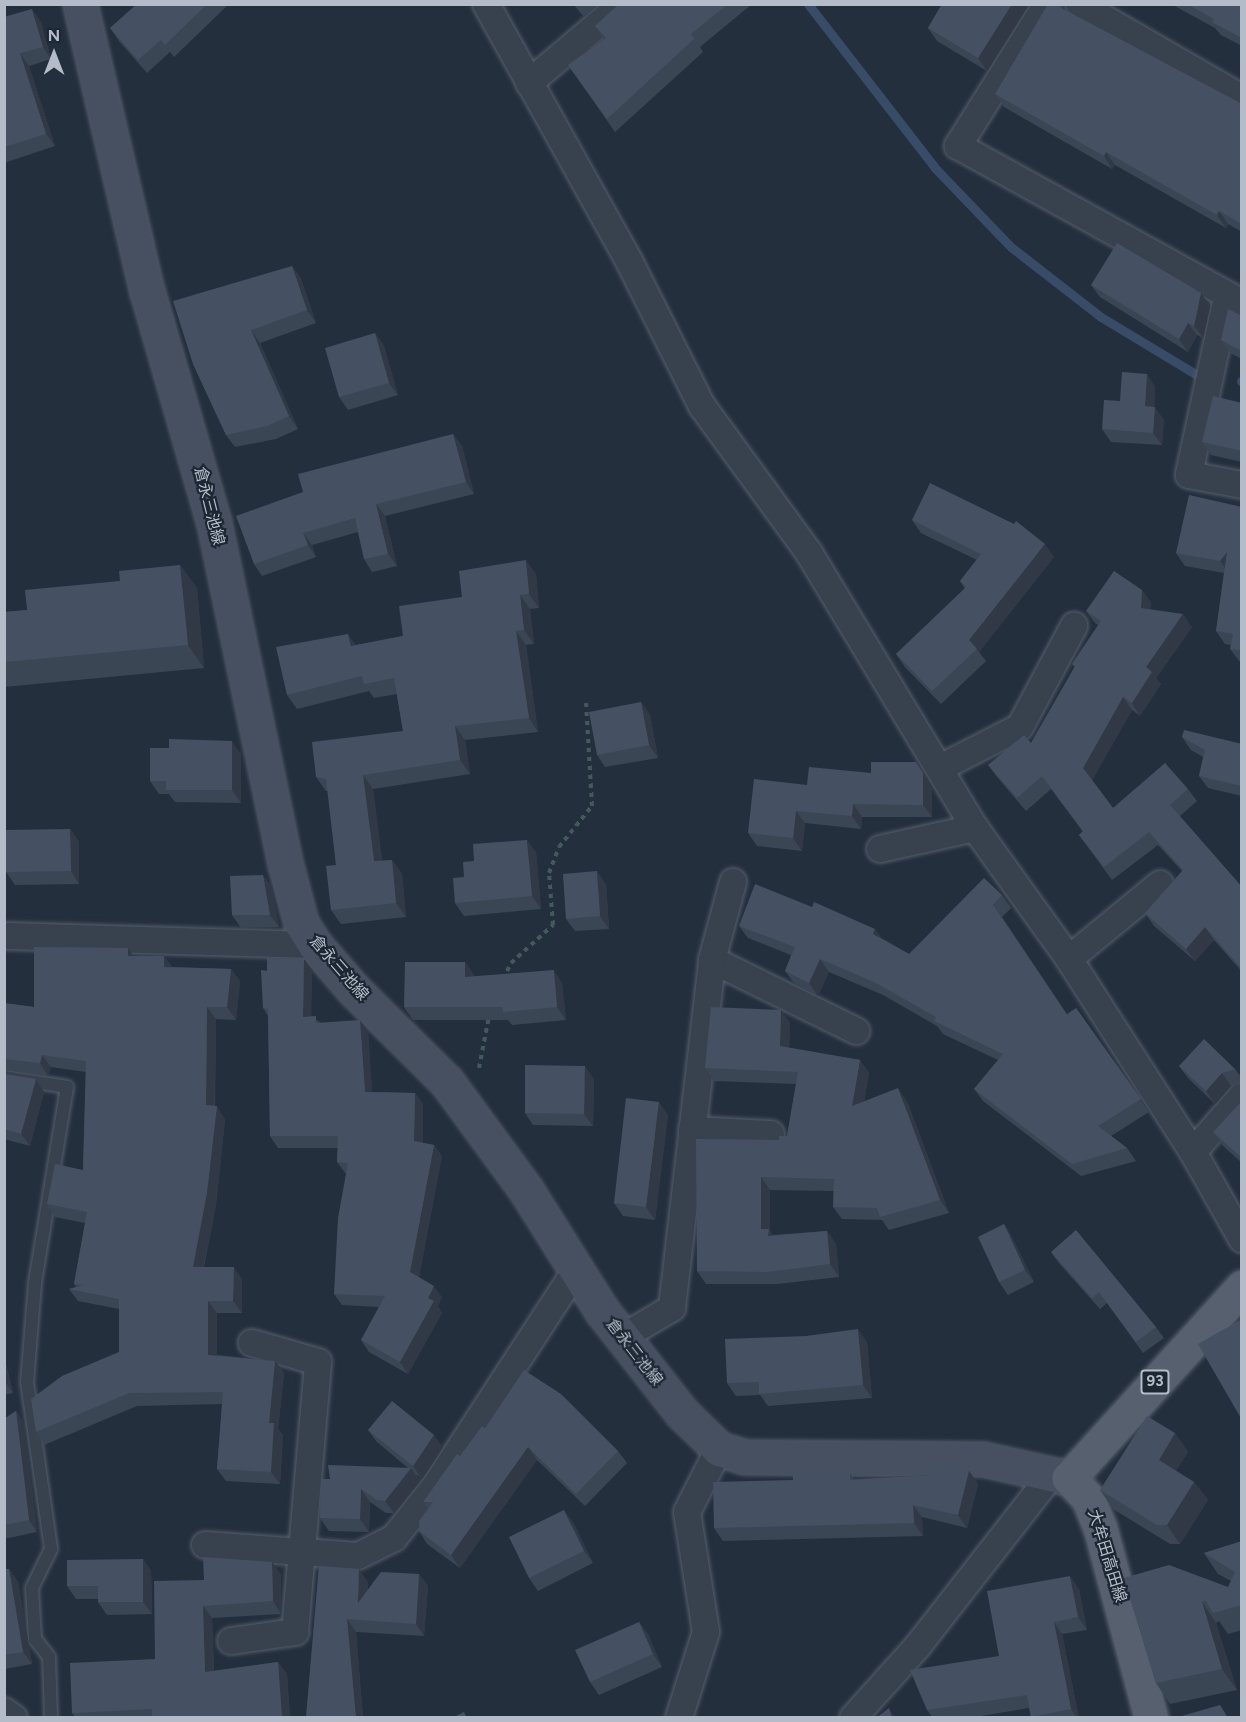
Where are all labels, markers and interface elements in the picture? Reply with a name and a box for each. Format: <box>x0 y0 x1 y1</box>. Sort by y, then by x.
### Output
north arrow <box>24 24 84 84</box>
text: N <box>48 26 60 45</box>
street label: 倉永三池線 <box>190 465 228 547</box>
street label: 倉永三池線 <box>306 932 372 1004</box>
street label: 倉永三池線 <box>602 1315 666 1389</box>
road number: 93 <box>1140 1370 1170 1394</box>
street label: 大牟田高田線 <box>1084 1507 1130 1605</box>

